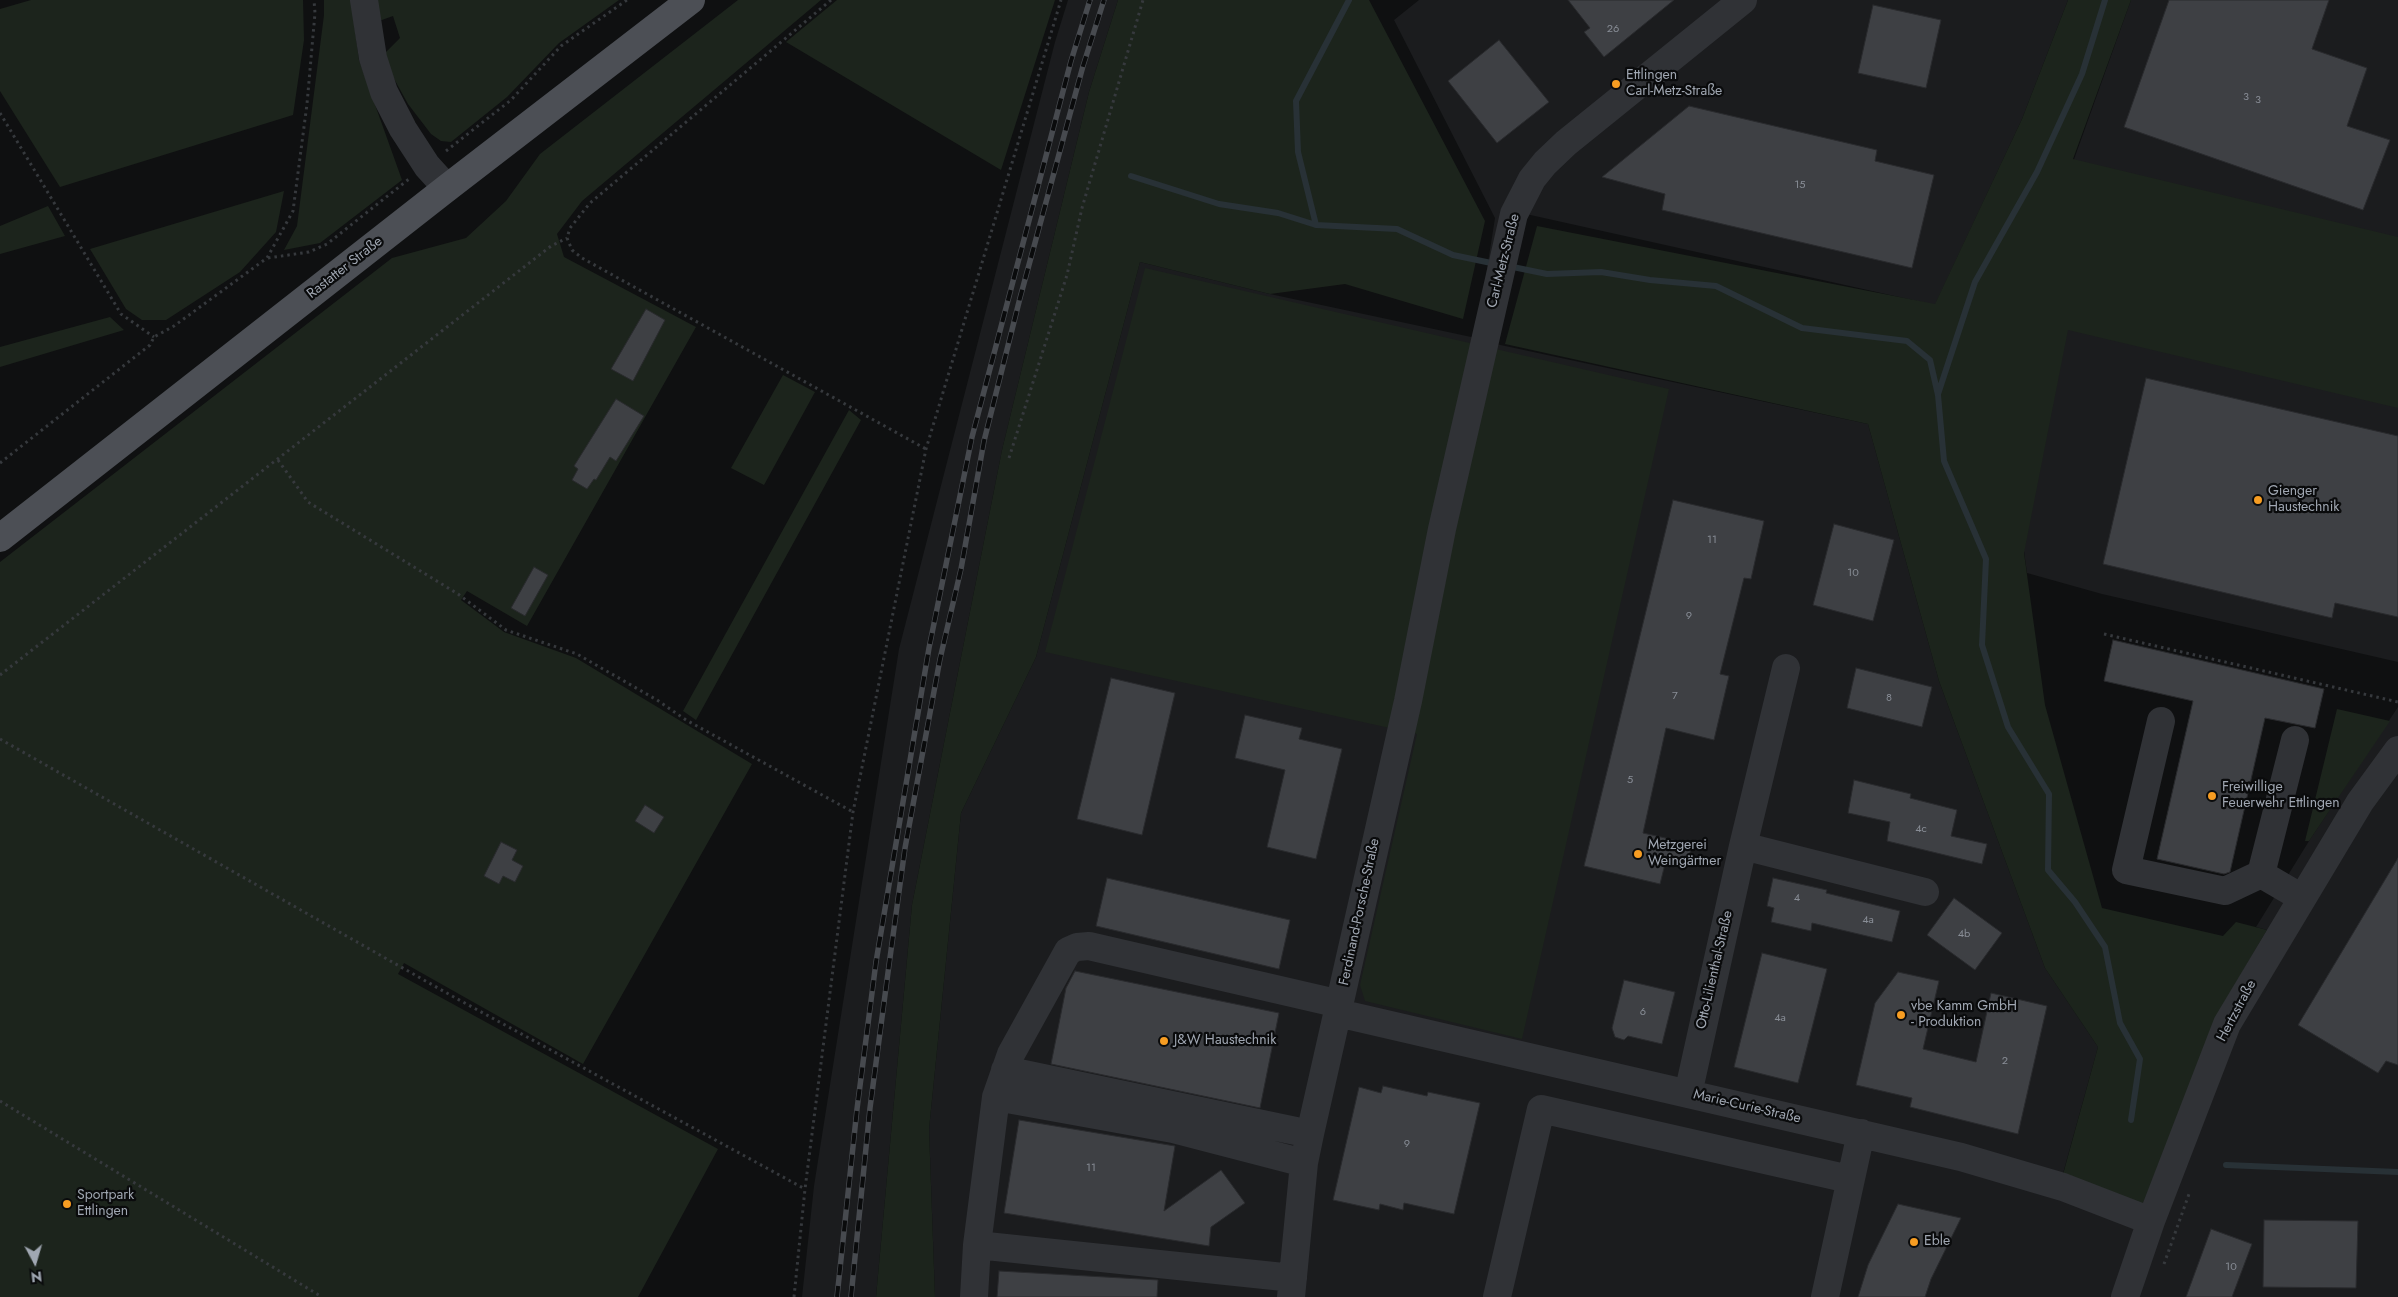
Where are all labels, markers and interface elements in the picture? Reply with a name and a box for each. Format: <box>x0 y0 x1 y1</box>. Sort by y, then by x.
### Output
house number: 26 <box>1607 22 1619 36</box>
place label: Ettlingen Carl-Metz-Straße <box>1626 68 1722 100</box>
marker: Ettlingen Carl-Metz-Straße <box>1610 78 1622 90</box>
house number: 3 <box>2243 90 2249 104</box>
house number: 3 <box>2255 93 2261 107</box>
house number: 15 <box>1794 178 1806 192</box>
street label: Carl-Metz-Straße <box>1484 212 1524 310</box>
street label: Rastatter Straße <box>304 233 386 303</box>
place label: Gienger Haustechnik <box>2268 484 2339 516</box>
marker: Gienger Haustechnik <box>2252 494 2264 506</box>
house number: 11 <box>1707 533 1717 547</box>
house number: 10 <box>1847 566 1859 580</box>
house number: 9 <box>1686 609 1692 623</box>
house number: 7 <box>1672 689 1678 703</box>
house number: 8 <box>1886 691 1892 705</box>
house number: 5 <box>1627 773 1633 787</box>
place label: Freiwillige Feuerwehr Ettlingen <box>2222 780 2340 812</box>
marker: Freiwillige Feuerwehr Ettlingen <box>2206 790 2218 802</box>
house number: 4c <box>1915 822 1927 836</box>
street label: Ferdinand-Porsche-Straße <box>1336 837 1384 987</box>
place label: Metzgerei Weingärtner <box>1648 838 1721 870</box>
marker: Metzgerei Weingärtner <box>1632 848 1644 860</box>
house number: 4 <box>1794 891 1800 905</box>
street label: Otto-Lilienthal-Straße <box>1693 909 1737 1031</box>
house number: 4a <box>1862 913 1874 927</box>
house number: 4b <box>1958 927 1970 941</box>
street label: Hertzstraße <box>2214 977 2260 1045</box>
place label: vbe Kamm GmbH - Produktion <box>1911 999 2017 1032</box>
house number: 6 <box>1640 1005 1646 1019</box>
marker: vbe Kamm GmbH - Produktion <box>1895 1009 1907 1021</box>
house number: 4a <box>1774 1011 1786 1025</box>
place label: J&W Haustechnik <box>1174 1033 1276 1049</box>
marker: J&W Haustechnik <box>1158 1035 1170 1047</box>
house number: 2 <box>2002 1054 2008 1068</box>
street label: Marie-Curie-Straße <box>1692 1086 1802 1128</box>
house number: 9 <box>1404 1137 1410 1151</box>
house number: 11 <box>1086 1161 1096 1175</box>
place label: Sportpark Ettlingen <box>77 1188 134 1220</box>
marker: Sportpark Ettlingen <box>61 1198 73 1210</box>
place label: Eble <box>1924 1234 1950 1250</box>
marker: Eble <box>1908 1236 1920 1248</box>
north arrow <box>10 1237 60 1287</box>
house number: 10 <box>2225 1260 2237 1274</box>
text: N <box>30 1266 43 1287</box>

